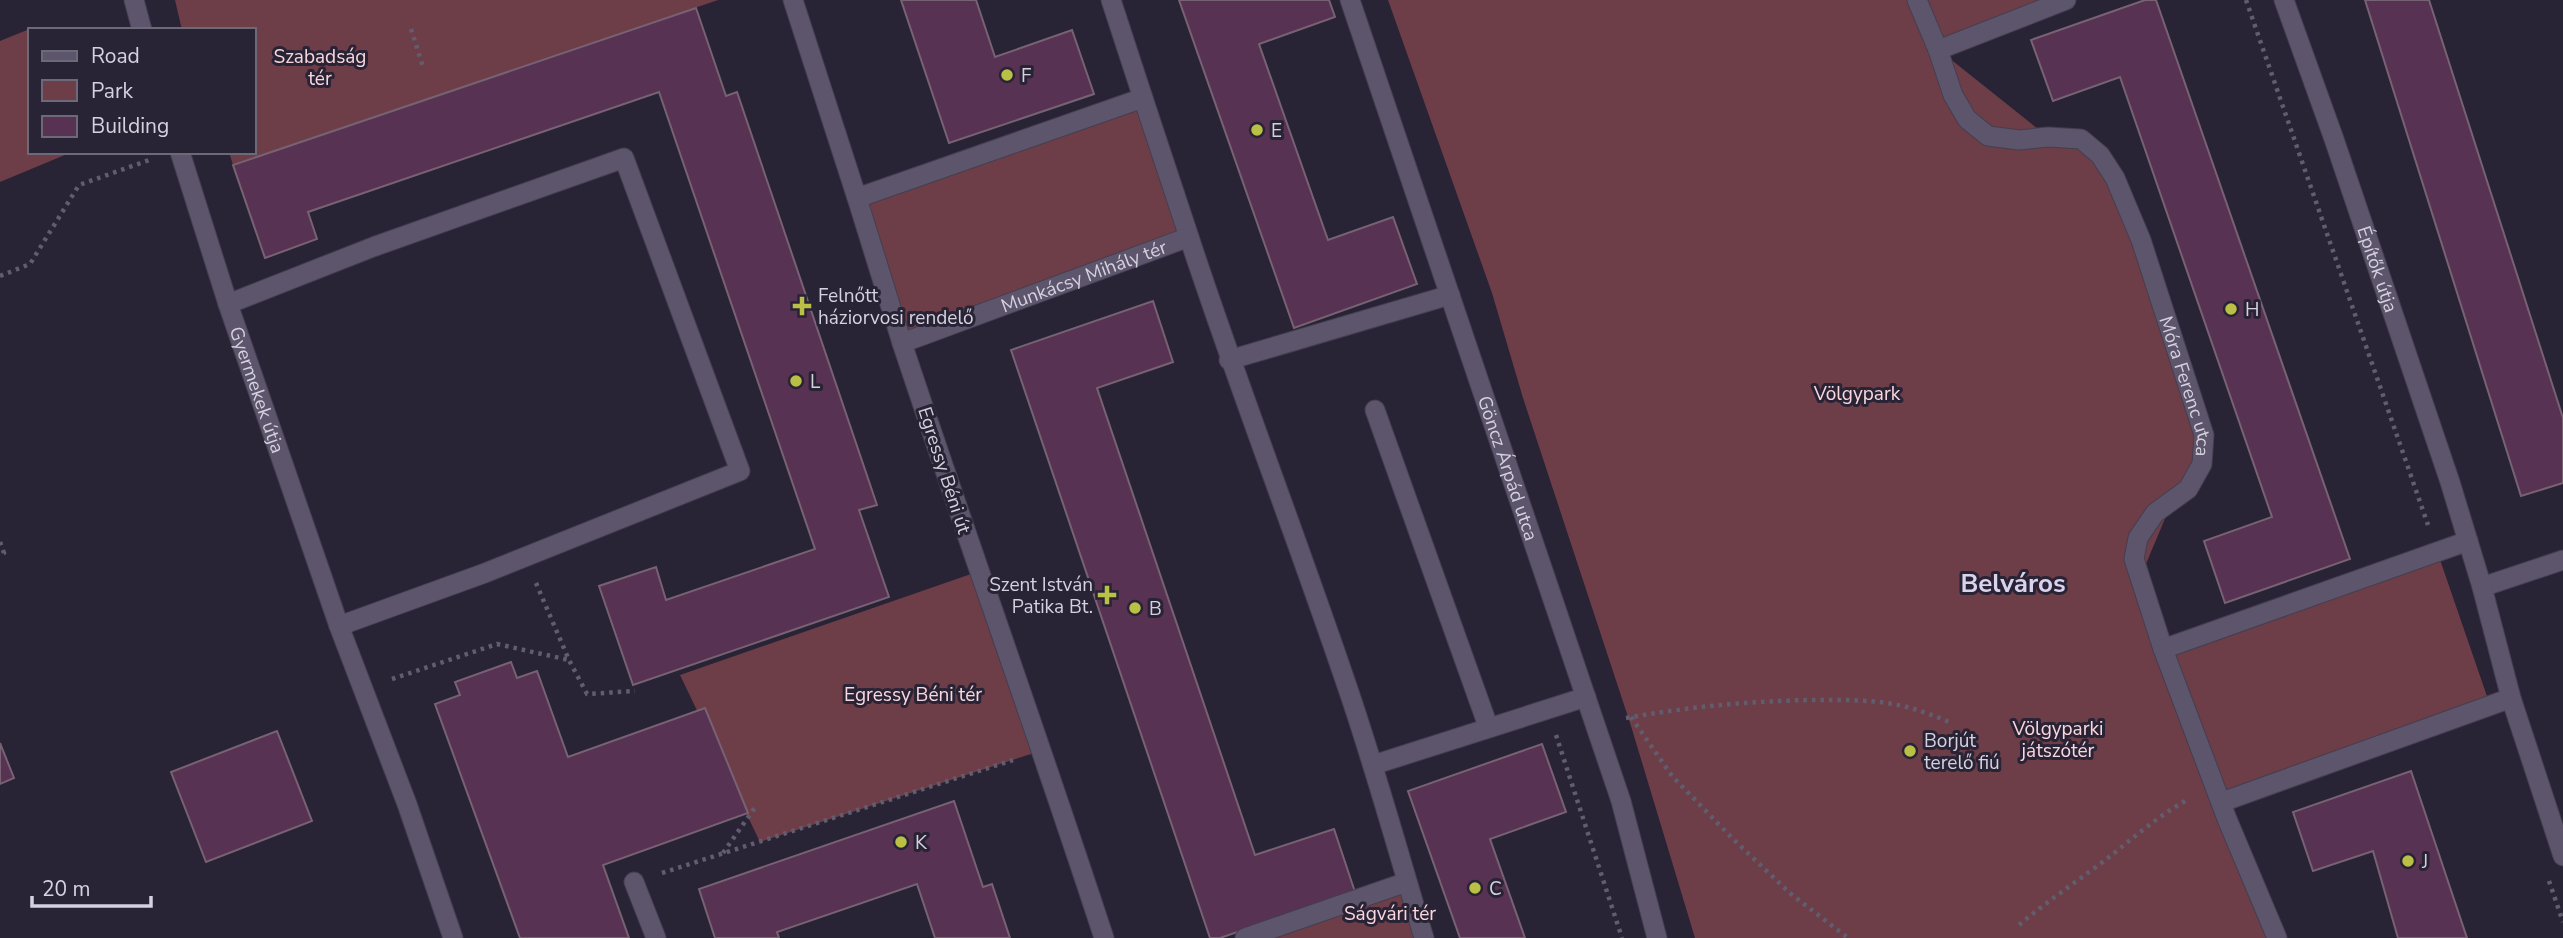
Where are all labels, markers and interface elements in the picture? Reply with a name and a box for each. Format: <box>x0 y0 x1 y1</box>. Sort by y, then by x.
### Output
legend <box>28 28 256 154</box>
text: Road <box>91 42 140 70</box>
park label: Szabadság tér <box>273 44 367 92</box>
place label: F <box>1021 63 1031 89</box>
marker: F <box>999 67 1015 83</box>
text: Park <box>91 77 133 105</box>
text: Building <box>91 112 169 140</box>
place label: E <box>1271 118 1282 144</box>
marker: E <box>1249 122 1265 138</box>
street label: Építők útja <box>2350 223 2404 316</box>
street label: Munkácsy Mihály tér <box>998 234 1171 319</box>
place label: Felnőtt háziorvosi rendelő <box>818 283 974 331</box>
marker: Felnőtt háziorvosi rendelő <box>792 296 812 316</box>
place label: H <box>2245 297 2259 323</box>
marker: H <box>2223 301 2239 317</box>
street label: Móra Ferenc utca <box>2152 313 2216 457</box>
street label: Gyermekek útja <box>223 323 290 457</box>
place label: L <box>810 369 821 395</box>
marker: L <box>788 373 804 389</box>
park label: Völgypark <box>1813 381 1901 407</box>
street label: Göncz Árpád utca <box>1471 392 1544 544</box>
street label: Egressy Béni út <box>911 404 977 537</box>
district label: Belváros <box>1960 566 2066 601</box>
place label: Szent István Patika Bt. <box>989 572 1093 620</box>
marker: Szent István Patika Bt. <box>1099 587 1115 603</box>
place label: B <box>1149 596 1162 622</box>
marker: B <box>1127 600 1143 616</box>
park label: Egressy Béni tér <box>844 682 982 708</box>
park label: Völgyparki játszótér <box>2012 716 2103 764</box>
place label: Borjút terelő fiú <box>1924 728 2000 776</box>
marker: Borjút terelő fiú <box>1902 743 1918 759</box>
place label: K <box>915 830 928 856</box>
marker: K <box>893 834 909 850</box>
place label: J <box>2421 849 2428 875</box>
marker: J <box>2400 853 2416 869</box>
scale bar <box>32 864 150 908</box>
text: 20 m <box>42 875 91 903</box>
place label: C <box>1489 876 1502 902</box>
marker: C <box>1467 880 1483 896</box>
park label: Ságvári tér <box>1344 901 1436 927</box>

